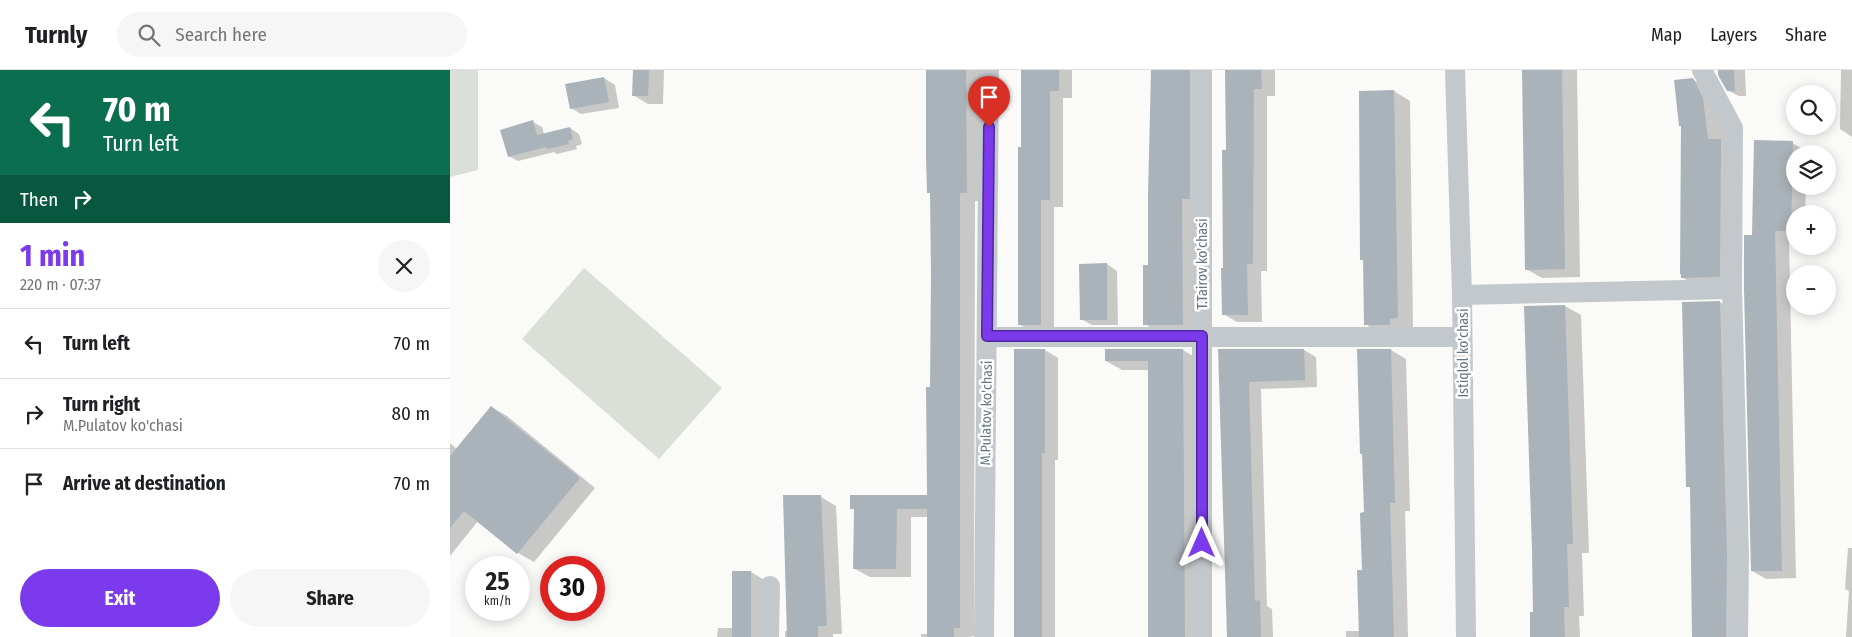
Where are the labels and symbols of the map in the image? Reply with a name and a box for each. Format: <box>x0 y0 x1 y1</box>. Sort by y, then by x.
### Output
pin <box>968 76 1010 127</box>
street label: T.Tairov ko'chasi <box>1194 218 1211 310</box>
street label: Istiqlol ko'chasi <box>1455 308 1472 398</box>
street label: M.Pulatov ko'chasi <box>977 360 996 466</box>
position arrow <box>1175 516 1227 568</box>
speed limit sign: 30 <box>540 556 605 621</box>

